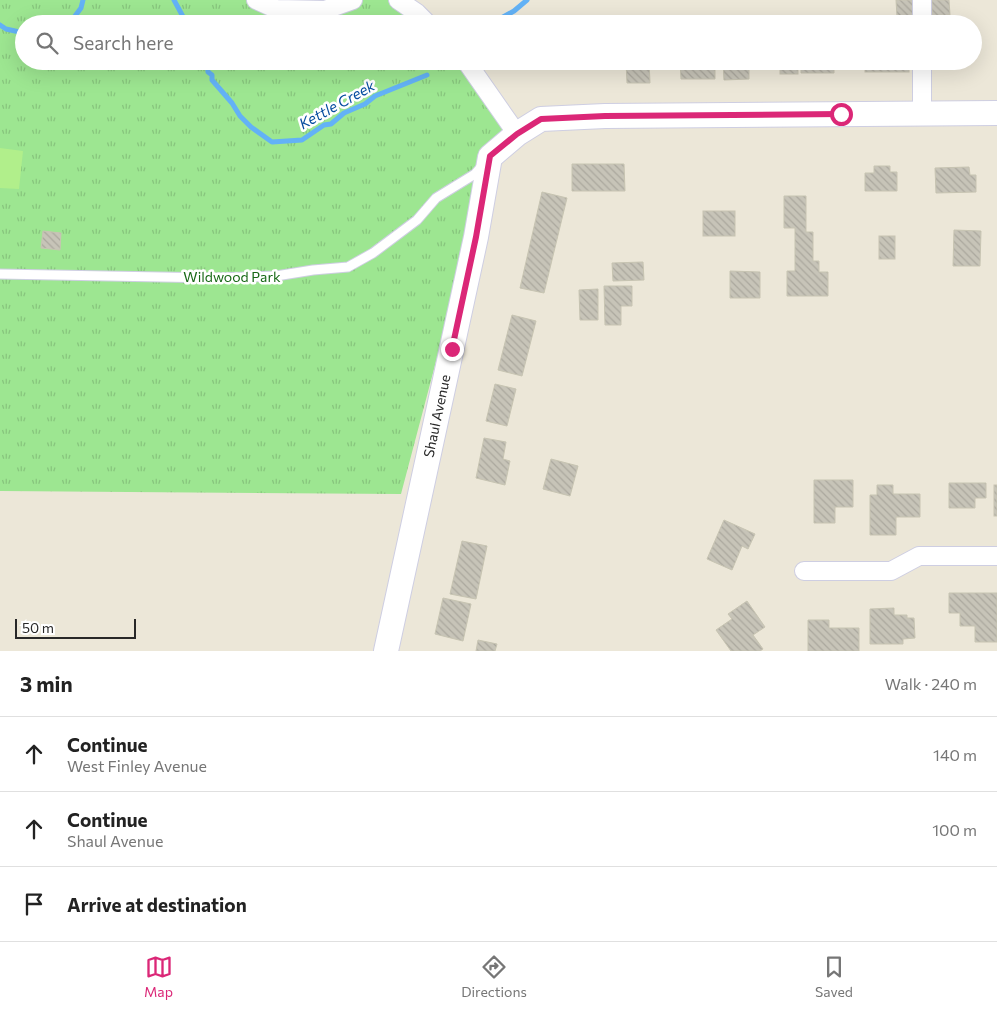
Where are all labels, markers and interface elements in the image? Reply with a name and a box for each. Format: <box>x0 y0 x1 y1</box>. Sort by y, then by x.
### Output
search box <box>15 15 982 70</box>
icon: search <box>33 29 61 57</box>
text: Search here <box>73 31 173 54</box>
water label: Kettle Creek <box>295 75 378 132</box>
route start <box>830 103 853 126</box>
park label: Wildwood Park <box>183 268 281 285</box>
route end <box>441 338 464 361</box>
street label: Shaul Avenue <box>419 373 454 459</box>
scale bar <box>15 616 136 639</box>
text: 50 m <box>22 619 54 636</box>
text: 3 min <box>20 671 73 696</box>
text: Walk · 240 m <box>885 674 977 693</box>
text: Continue <box>67 733 147 756</box>
icon: ahead <box>20 740 48 768</box>
text: 140 m <box>933 745 977 764</box>
text: West Finley Avenue <box>67 756 207 775</box>
text: Continue <box>67 808 147 831</box>
icon: ahead <box>20 815 48 843</box>
text: 100 m <box>932 820 977 839</box>
text: Shaul Avenue <box>67 831 163 850</box>
icon: arrive <box>20 890 48 918</box>
text: Arrive at destination <box>67 893 247 916</box>
tab: Map <box>144 953 173 1000</box>
tab: Directions <box>461 953 527 1000</box>
tab: Saved <box>815 953 853 1000</box>

